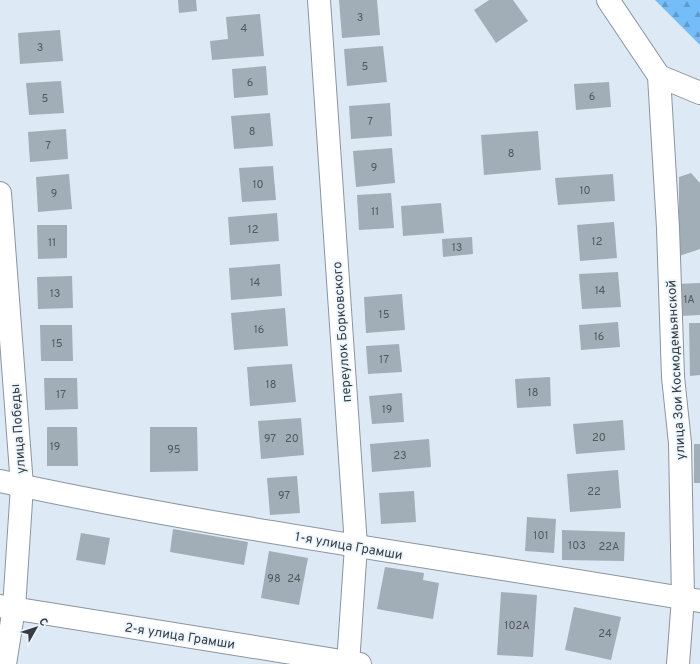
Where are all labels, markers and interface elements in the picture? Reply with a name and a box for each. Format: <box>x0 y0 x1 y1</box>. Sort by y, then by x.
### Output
house number: 3 <box>357 11 363 25</box>
house number: 4 <box>241 22 248 36</box>
house number: 3 <box>37 41 43 55</box>
house number: 5 <box>362 60 369 74</box>
house number: 6 <box>247 76 253 90</box>
house number: 6 <box>589 90 595 104</box>
house number: 5 <box>42 92 49 106</box>
house number: 7 <box>367 115 373 129</box>
house number: 8 <box>249 125 255 139</box>
house number: 7 <box>45 139 51 153</box>
house number: 8 <box>508 147 514 161</box>
house number: 9 <box>371 161 377 175</box>
house number: 10 <box>252 178 264 192</box>
house number: 10 <box>579 184 591 198</box>
house number: 9 <box>51 187 57 201</box>
house number: 11 <box>371 205 379 219</box>
house number: 12 <box>248 223 258 237</box>
house number: 12 <box>592 235 602 249</box>
house number: 11 <box>48 236 56 250</box>
house number: 13 <box>452 241 462 255</box>
street label: переулок Борковского <box>330 261 356 403</box>
house number: 14 <box>250 276 261 290</box>
street label: улица Зои Космодемьянской <box>664 280 690 460</box>
house number: 14 <box>595 284 606 298</box>
house number: 13 <box>50 287 60 301</box>
house number: 1А <box>683 293 695 307</box>
house number: 15 <box>379 308 390 322</box>
house number: 16 <box>254 323 264 337</box>
house number: 16 <box>594 330 604 344</box>
house number: 15 <box>52 337 63 351</box>
house number: 17 <box>379 353 389 367</box>
house number: 18 <box>266 378 276 392</box>
street label: улица Победы <box>8 383 30 474</box>
house number: 18 <box>528 386 538 400</box>
house number: 17 <box>56 388 66 402</box>
house number: 19 <box>382 403 392 417</box>
house number: 20 <box>592 431 606 445</box>
house number: 97 <box>264 432 276 446</box>
house number: 20 <box>285 432 299 446</box>
house number: 19 <box>50 440 60 454</box>
house number: 95 <box>167 443 181 457</box>
house number: 23 <box>393 449 407 463</box>
house number: 22 <box>587 485 601 499</box>
house number: 97 <box>278 489 290 503</box>
house number: 101 <box>533 529 549 543</box>
street label: 1-я улица Грамши <box>294 530 404 564</box>
house number: 103 <box>568 539 586 553</box>
house number: 22А <box>599 540 619 554</box>
house number: 98 <box>267 572 281 586</box>
house number: 24 <box>287 572 301 586</box>
north arrow <box>16 608 56 648</box>
text: С <box>35 615 51 629</box>
house number: 102А <box>504 619 530 633</box>
street label: 2-я улица Грамши <box>123 620 236 654</box>
house number: 24 <box>598 627 612 641</box>

